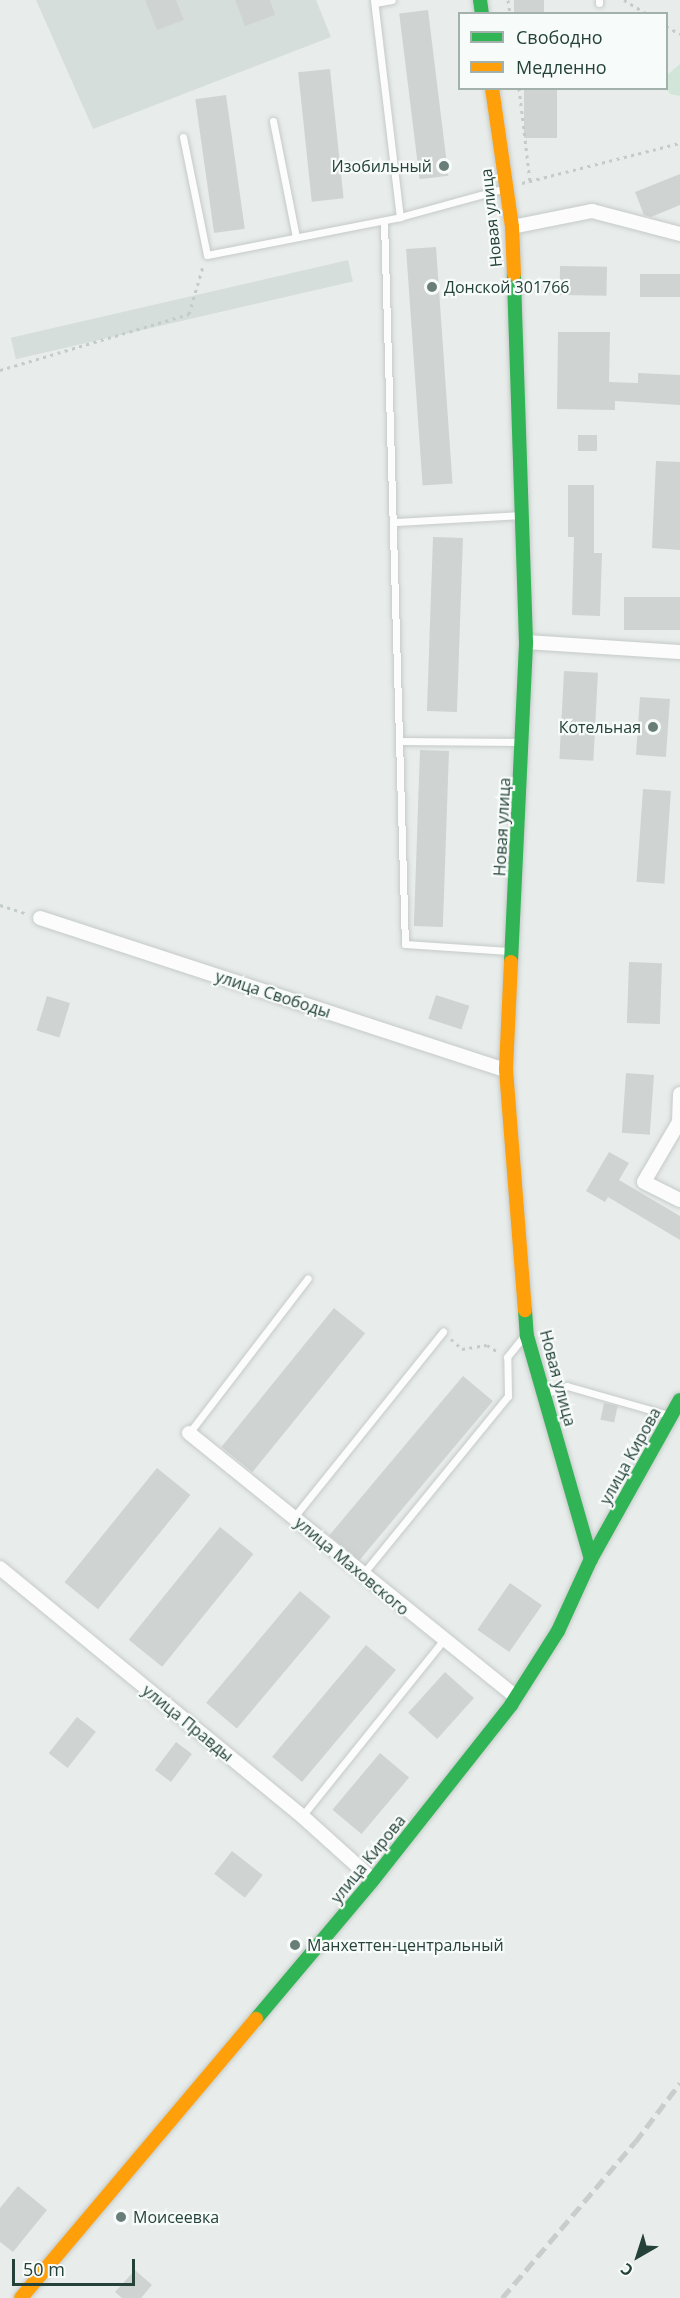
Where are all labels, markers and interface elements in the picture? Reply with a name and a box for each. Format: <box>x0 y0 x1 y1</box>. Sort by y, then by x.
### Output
legend <box>458 12 668 90</box>
text: Свободно <box>516 25 603 49</box>
text: Медленно <box>516 55 607 79</box>
place label: Изобильный <box>332 156 432 176</box>
marker: Изобильный <box>437 159 451 173</box>
street label: Новая улица <box>476 168 506 268</box>
place label: Донской 301766 <box>444 277 569 297</box>
marker: Донской 301766 <box>425 280 439 294</box>
place label: Котельная <box>559 717 641 737</box>
marker: Котельная <box>646 720 660 734</box>
street label: Новая улица <box>490 777 514 877</box>
street label: улица Свободы <box>213 966 333 1022</box>
street label: Новая улица <box>536 1328 580 1428</box>
street label: улица Кирова <box>595 1404 665 1508</box>
street label: улица Маховского <box>291 1513 413 1619</box>
street label: улица Правды <box>139 1680 237 1766</box>
street label: улица Кирова <box>327 1811 409 1907</box>
place label: Манхеттен-центральный <box>307 1935 504 1955</box>
marker: Манхеттен-центральный <box>288 1938 302 1952</box>
place label: Моисеевка <box>133 2207 219 2227</box>
marker: Моисеевка <box>114 2210 128 2224</box>
north arrow <box>608 2226 668 2286</box>
scale bar <box>15 2247 138 2285</box>
text: 50 m <box>23 2257 65 2281</box>
text: С <box>616 2258 638 2282</box>

